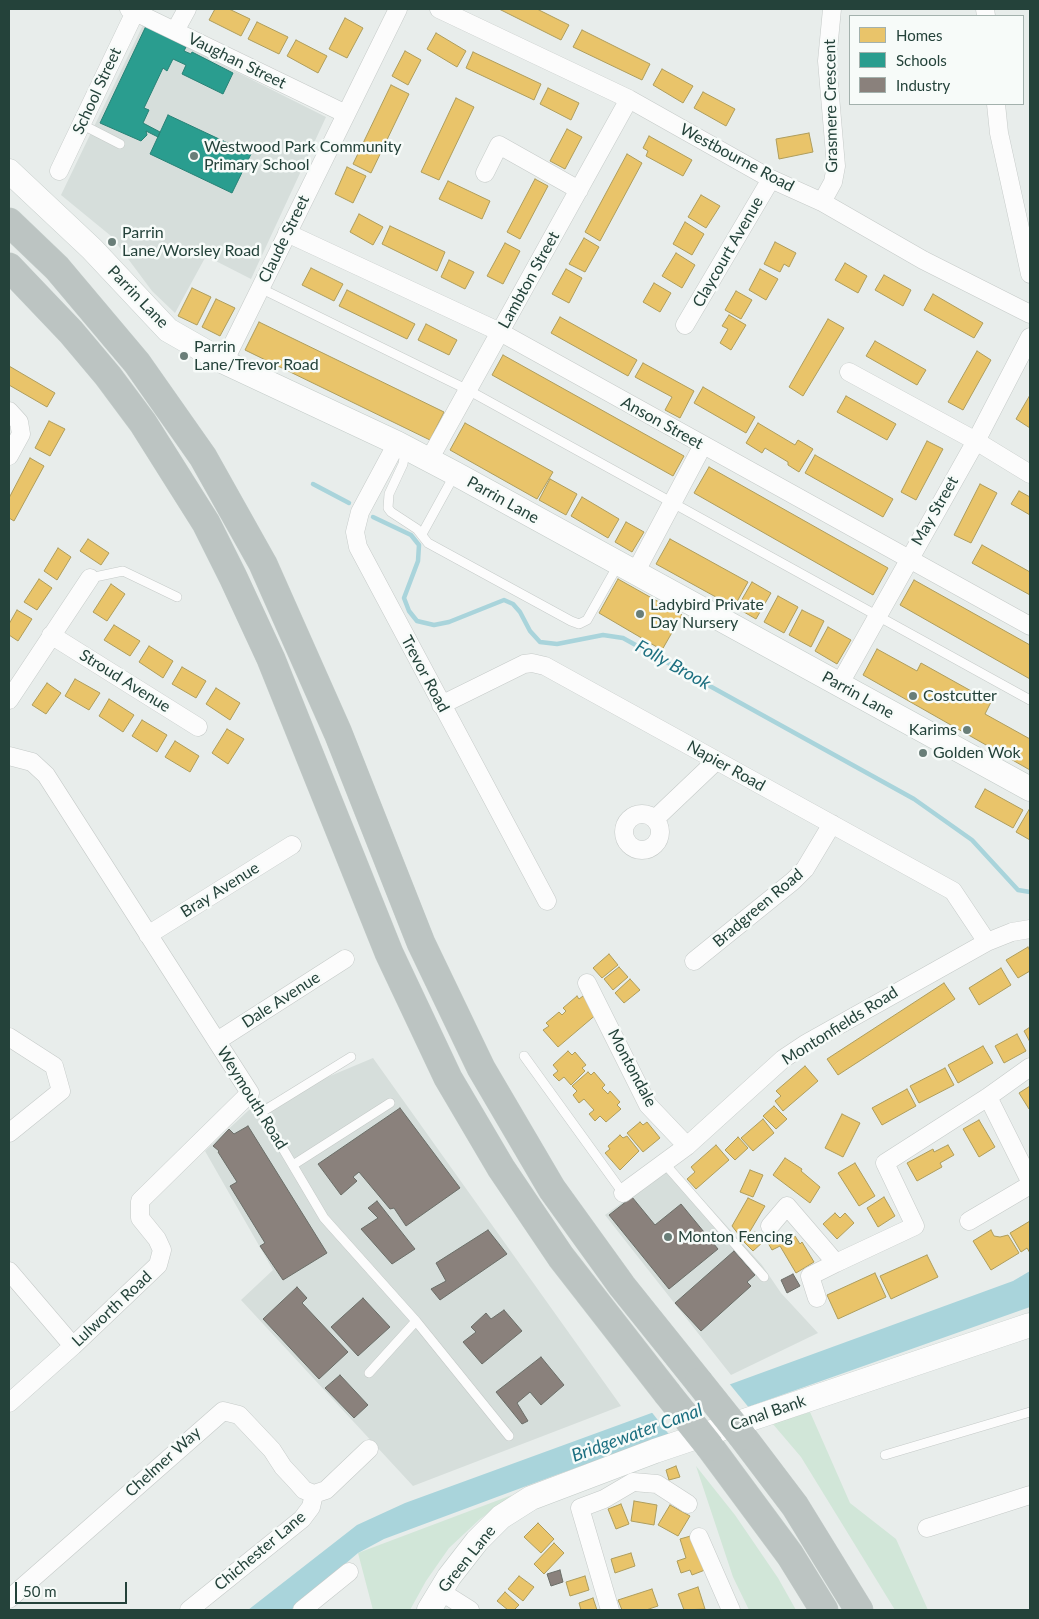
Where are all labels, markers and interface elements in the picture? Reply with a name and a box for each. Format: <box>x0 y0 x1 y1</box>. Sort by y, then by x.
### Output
legend <box>849 15 1024 105</box>
text: Homes <box>896 26 942 44</box>
street label: Vaughan Street <box>185 29 289 93</box>
street label: Grasmere Crescent <box>820 39 842 173</box>
street label: School Street <box>69 45 125 137</box>
text: Schools <box>896 51 947 69</box>
text: Industry <box>896 76 950 94</box>
street label: Westbourne Road <box>677 120 797 196</box>
place label: Westwood Park Community Primary School <box>204 137 401 175</box>
marker: Westwood Park Community Primary School <box>188 150 200 162</box>
street label: Claude Street <box>255 192 313 286</box>
street label: Claycourt Avenue <box>689 193 767 311</box>
place label: Parrin Lane/Worsley Road <box>122 223 260 261</box>
street label: Lambton Street <box>494 228 564 332</box>
marker: Parrin Lane/Worsley Road <box>106 236 118 248</box>
street label: Parrin Lane <box>104 262 172 332</box>
place label: Parrin Lane/Trevor Road <box>194 337 319 375</box>
marker: Parrin Lane/Trevor Road <box>178 350 190 362</box>
street label: Anson Street <box>618 393 706 453</box>
street label: Parrin Lane <box>464 472 542 528</box>
street label: May Street <box>907 473 963 549</box>
place label: Ladybird Private Day Nursery <box>650 595 764 633</box>
marker: Ladybird Private Day Nursery <box>634 608 646 620</box>
street label: Trevor Road <box>397 632 453 716</box>
water label: Folly Brook <box>632 636 714 694</box>
street label: Stroud Avenue <box>76 645 174 717</box>
street label: Parrin Lane <box>819 667 897 723</box>
place label: Costcutter <box>923 686 997 706</box>
marker: Costcutter <box>907 690 919 702</box>
place label: Karims <box>909 720 957 740</box>
marker: Karims <box>961 724 973 736</box>
street label: Napier Road <box>683 737 769 795</box>
place label: Golden Wok <box>933 743 1021 763</box>
marker: Golden Wok <box>917 747 929 759</box>
street label: Bray Avenue <box>177 858 263 922</box>
street label: Bradgreen Road <box>709 865 807 951</box>
street label: Dale Avenue <box>238 968 324 1032</box>
street label: Montonfields Road <box>779 983 901 1069</box>
street label: Montondale <box>603 1026 661 1110</box>
street label: Weymouth Road <box>213 1043 291 1153</box>
place label: Monton Fencing <box>678 1227 793 1247</box>
marker: Monton Fencing <box>662 1231 674 1243</box>
street label: Lulworth Road <box>68 1267 156 1351</box>
street label: Canal Bank <box>728 1391 808 1435</box>
water label: Bridgewater Canal <box>569 1399 705 1467</box>
street label: Chelmer Way <box>121 1423 205 1501</box>
street label: Chichester Lane <box>211 1507 309 1595</box>
street label: Green Lane <box>434 1522 500 1596</box>
scale bar <box>18 1572 130 1604</box>
text: 50 m <box>23 1582 57 1600</box>

